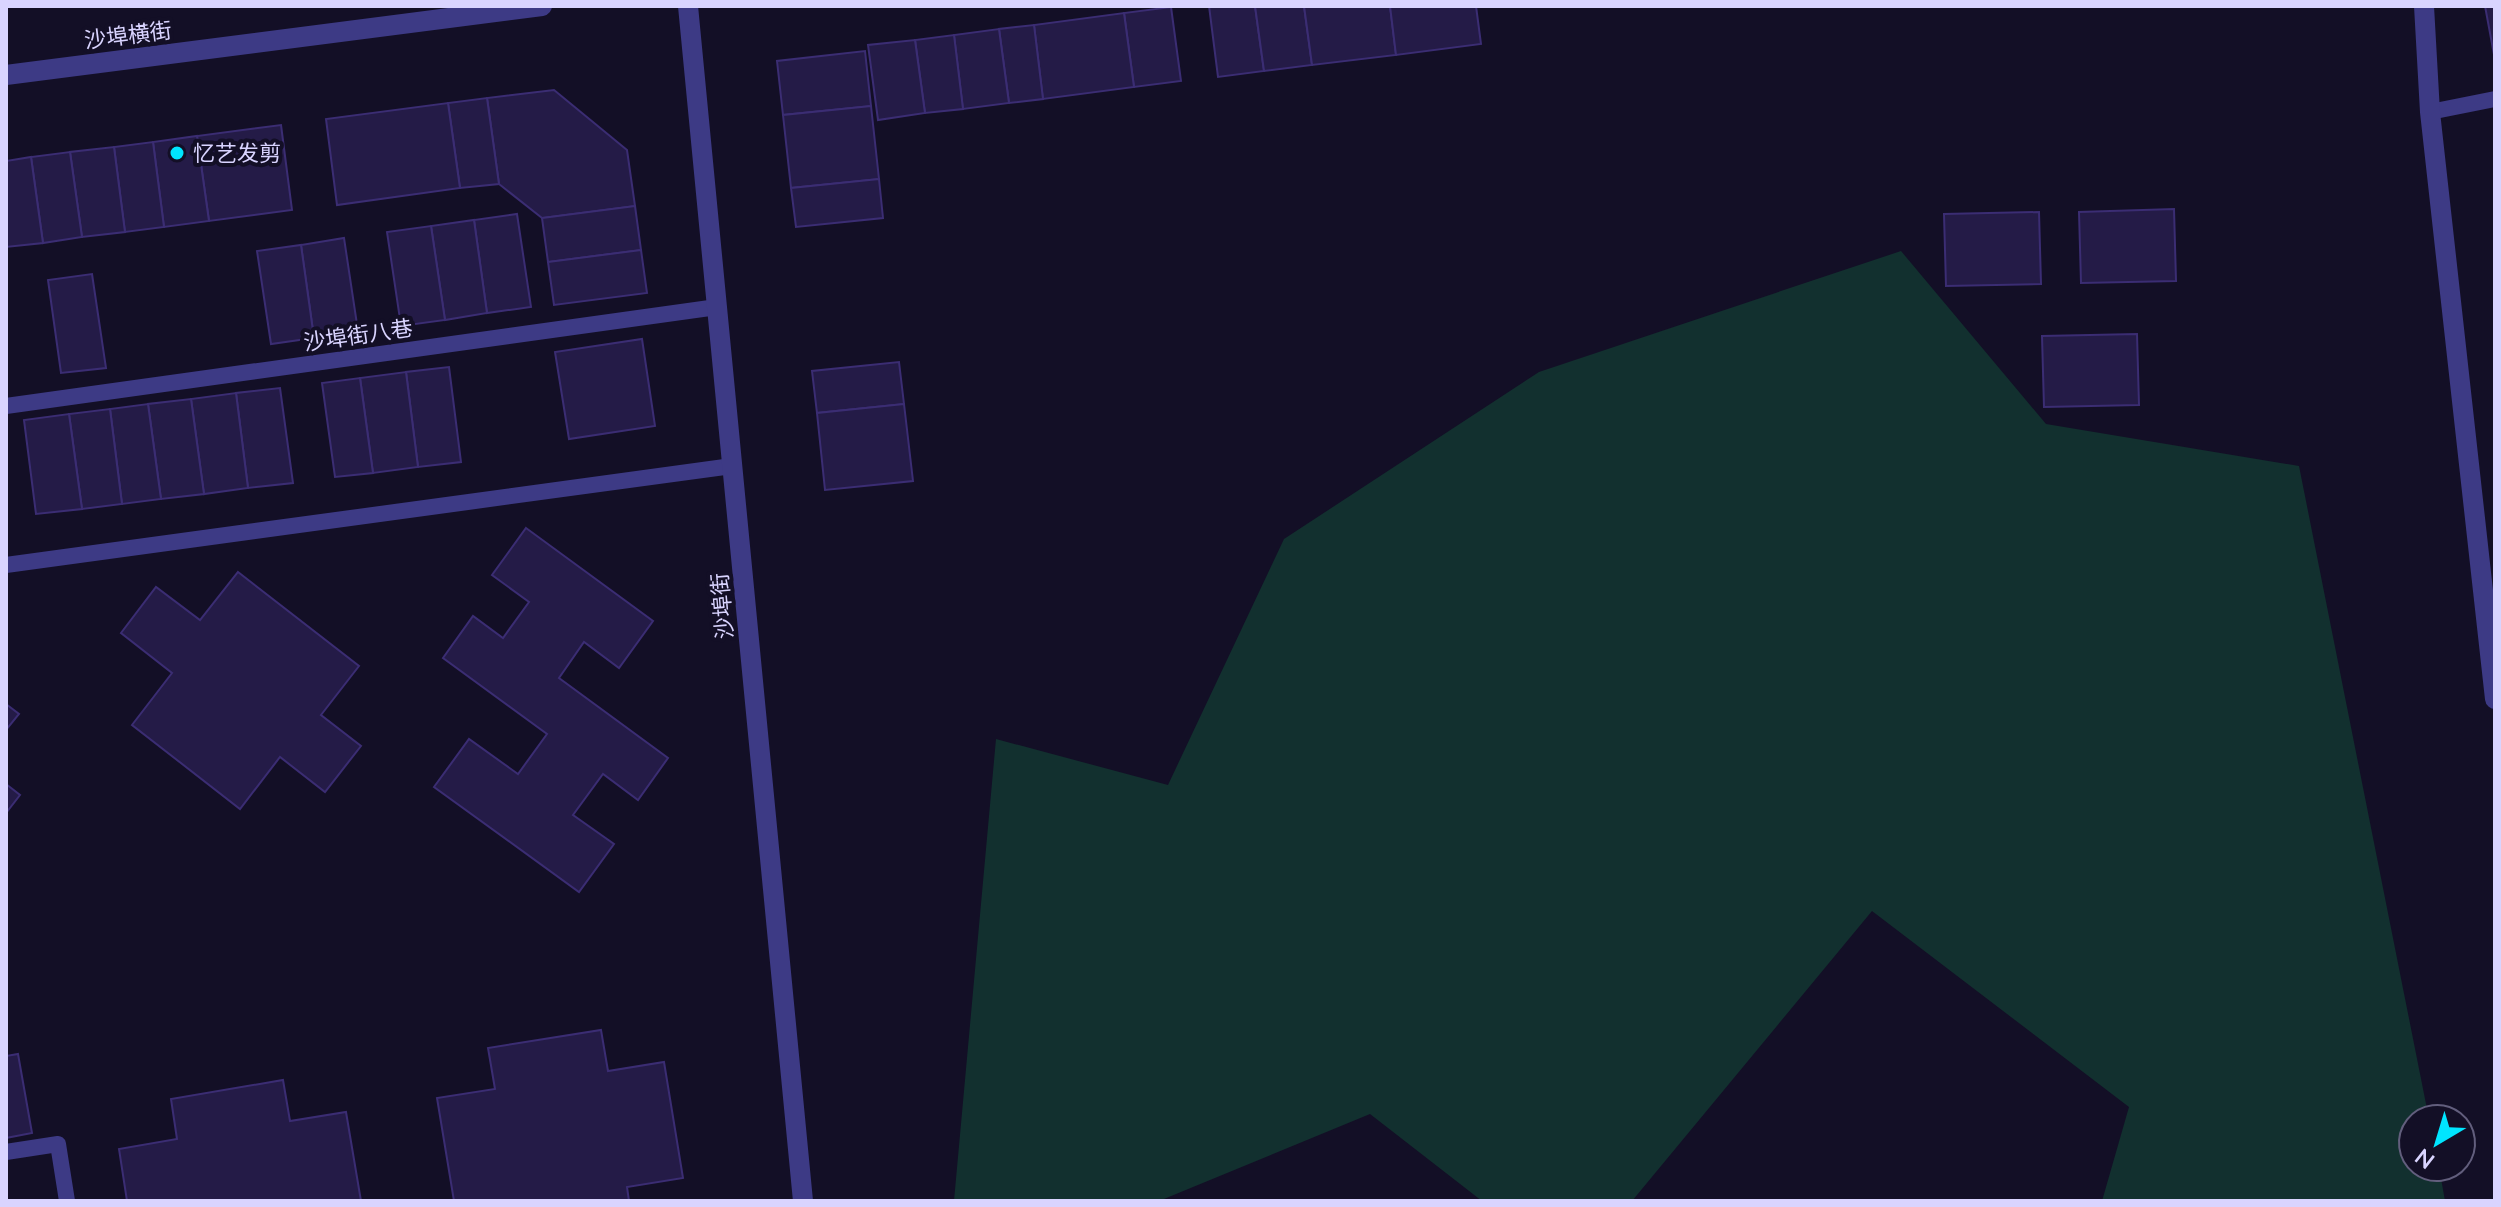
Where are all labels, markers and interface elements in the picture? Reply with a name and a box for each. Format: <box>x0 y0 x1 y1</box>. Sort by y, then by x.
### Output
street label: 沙埠横街 <box>83 16 173 53</box>
place label: 忆艺发剪 <box>193 139 281 166</box>
marker: 忆艺发剪 <box>168 144 186 162</box>
street label: 沙埠街八巷 <box>302 313 414 356</box>
street label: 沙埠街 <box>705 572 738 640</box>
north arrow <box>2397 1103 2477 1183</box>
text: N <box>2409 1143 2439 1175</box>

